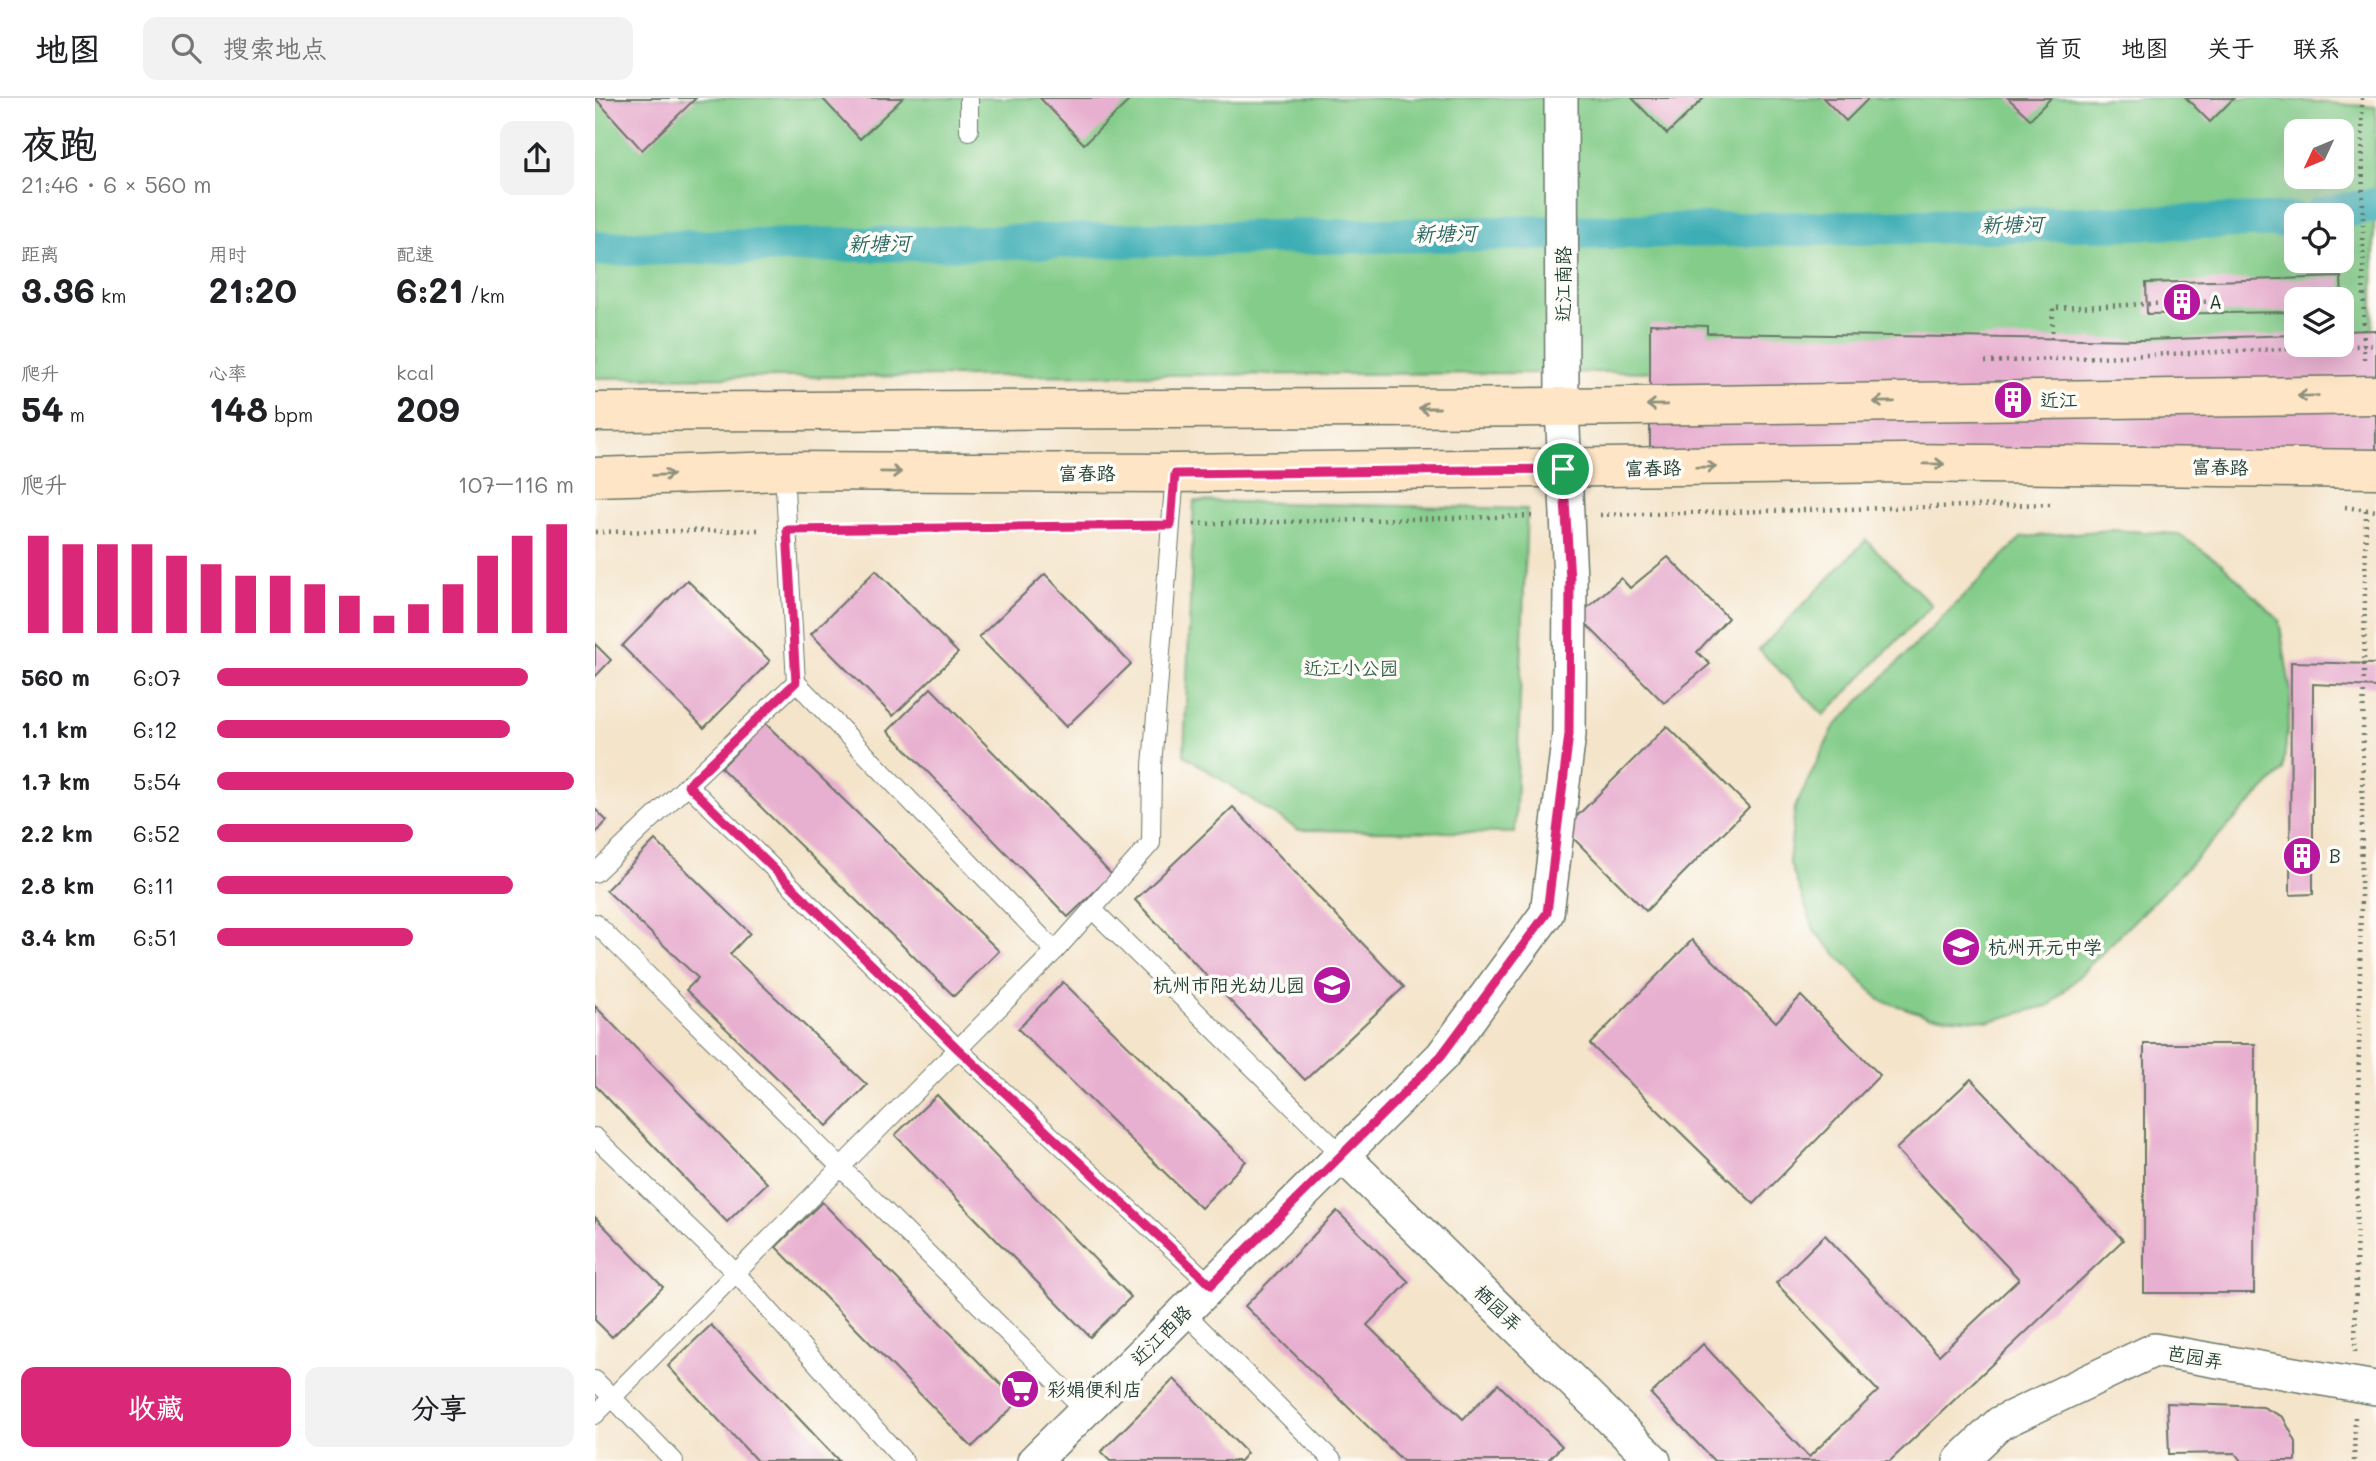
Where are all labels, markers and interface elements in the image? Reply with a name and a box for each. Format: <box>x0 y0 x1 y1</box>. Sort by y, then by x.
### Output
search box <box>143 17 633 80</box>
text: 地图 <box>35 26 101 69</box>
icon: search <box>167 29 205 67</box>
text: 搜索地点 <box>223 31 327 65</box>
text: 首页 <box>2035 32 2083 63</box>
text: 地图 <box>2121 32 2169 63</box>
text: 关于 <box>2207 32 2255 63</box>
text: 联系 <box>2293 32 2341 63</box>
text: 夜跑 <box>21 118 97 168</box>
north arrow <box>2284 119 2354 189</box>
map controls <box>2284 119 2354 357</box>
button: share <box>500 121 574 195</box>
text: 21:46 · 6 × 560 m <box>21 169 212 199</box>
button: locate <box>2284 203 2354 273</box>
water label: 新塘河 <box>1980 209 2047 238</box>
water label: 新塘河 <box>1413 218 1480 247</box>
water label: 新塘河 <box>847 228 914 257</box>
text: 距离 <box>21 241 59 266</box>
text: 用时 <box>209 241 247 266</box>
text: 配速 <box>396 241 434 266</box>
street label: 近江南路 <box>1550 246 1575 322</box>
text: 3.36 <box>21 266 95 312</box>
text: 21:20 <box>209 266 297 312</box>
text: 6:21 <box>396 266 464 312</box>
building icon: A <box>2161 281 2203 323</box>
text: km <box>95 283 126 308</box>
text: /km <box>464 283 505 308</box>
button: layers <box>2284 287 2354 357</box>
place label: A <box>2209 289 2222 314</box>
text: 爬升 <box>21 360 59 385</box>
text: 心率 <box>209 360 247 385</box>
text: kcal <box>396 360 434 385</box>
building icon: 近江 <box>1992 379 2034 421</box>
text: 54 <box>21 385 64 431</box>
text: 148 <box>209 385 268 431</box>
text: 209 <box>396 385 459 431</box>
place label: 近江 <box>2040 387 2078 412</box>
one-way arrow <box>2297 389 2320 402</box>
one-way arrow <box>1873 395 1896 409</box>
one-way arrow <box>1646 399 1669 412</box>
one-way arrow <box>1418 401 1441 414</box>
text: m <box>64 402 85 427</box>
text: bpm <box>268 402 313 427</box>
pin <box>1533 439 1593 499</box>
icon: arrive <box>1544 450 1582 488</box>
street label: 富春路 <box>2191 454 2249 479</box>
street label: 富春路 <box>1624 455 1682 480</box>
one-way arrow <box>1922 457 1945 470</box>
street label: 富春路 <box>1058 460 1116 485</box>
one-way arrow <box>1694 460 1717 473</box>
one-way arrow <box>879 465 902 479</box>
one-way arrow <box>651 468 674 481</box>
text: 爬升 <box>21 469 67 499</box>
text: 107–116 m <box>458 469 574 499</box>
park label: 近江小公园 <box>1303 655 1399 680</box>
text: 560 m <box>21 662 90 692</box>
text: 6:07 <box>133 662 181 692</box>
text: 1.1 km <box>21 714 87 744</box>
text: 6:12 <box>133 714 177 744</box>
text: 1.7 km <box>21 766 90 796</box>
text: 5:54 <box>133 766 180 796</box>
text: 2.2 km <box>21 818 93 848</box>
text: 6:52 <box>133 818 180 848</box>
building icon: B <box>2281 835 2323 877</box>
place label: B <box>2329 843 2341 868</box>
text: 2.8 km <box>21 870 94 900</box>
text: 6:11 <box>133 870 175 900</box>
text: 3.4 km <box>21 922 95 952</box>
text: 6:51 <box>133 922 178 952</box>
school or university icon: 杭州开元中学 <box>1940 926 1982 968</box>
place label: 杭州开元中学 <box>1988 934 2102 959</box>
school or university icon: 杭州市阳光幼儿园 <box>1311 964 1353 1006</box>
place label: 杭州市阳光幼儿园 <box>1153 972 1305 997</box>
street label: 栖园弄 <box>1469 1279 1528 1336</box>
street label: 近江西路 <box>1125 1299 1196 1370</box>
street label: 芭园弄 <box>2165 1339 2225 1374</box>
button: 收藏 <box>21 1367 291 1447</box>
button: 分享 <box>305 1367 574 1447</box>
supermarket icon: 彩娟便利店 <box>999 1368 1041 1410</box>
place label: 彩娟便利店 <box>1047 1376 1142 1401</box>

